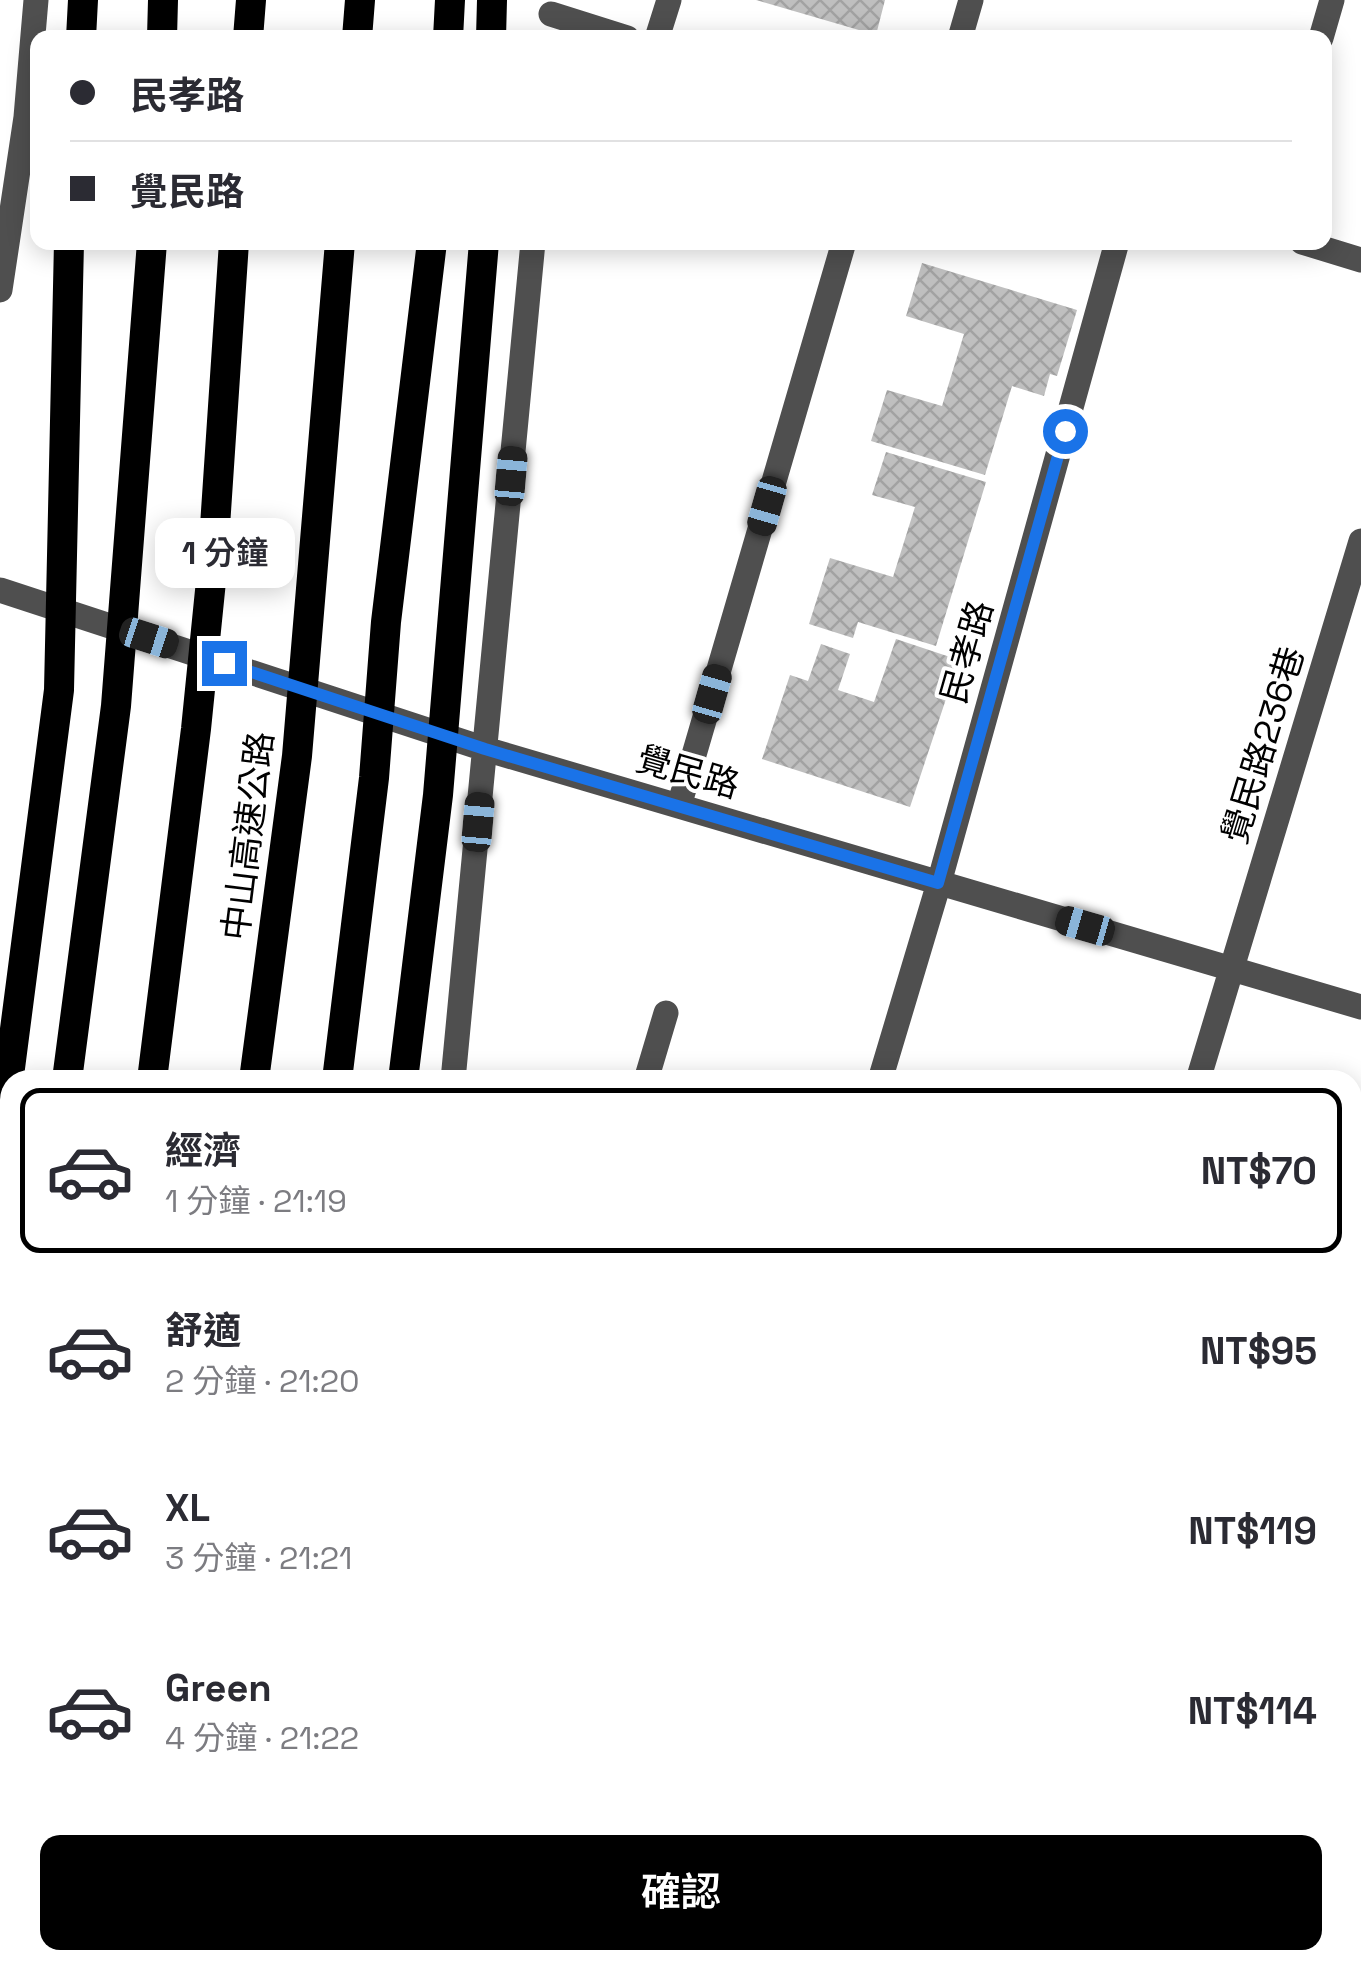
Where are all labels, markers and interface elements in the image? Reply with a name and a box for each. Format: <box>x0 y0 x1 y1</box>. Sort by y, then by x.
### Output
text: 民孝路 <box>130 72 244 120</box>
text: 覺民路 <box>130 168 244 216</box>
route start <box>1043 409 1088 454</box>
car <box>493 445 529 507</box>
car <box>744 473 790 539</box>
callout: 1 分鐘 <box>154 518 294 588</box>
text: 1 分鐘 <box>182 533 268 573</box>
street label: 民孝路 <box>931 595 1003 709</box>
car <box>116 614 182 662</box>
route end <box>202 641 247 686</box>
street label: 覺民路236巷 <box>1212 641 1314 849</box>
car <box>689 661 735 727</box>
street label: 中山高速公路 <box>213 729 283 943</box>
street label: 覺民路 <box>631 736 745 808</box>
car <box>460 791 496 853</box>
car <box>1052 903 1118 949</box>
icon: car <box>45 1126 135 1216</box>
text: 經濟 <box>165 1127 241 1175</box>
text: NT$70 <box>1201 1147 1317 1195</box>
text: 1 分鐘 · 21:19 <box>165 1181 347 1221</box>
icon: car <box>45 1306 135 1396</box>
text: 舒適 <box>165 1307 241 1355</box>
text: NT$95 <box>1200 1327 1317 1375</box>
text: 2 分鐘 · 21:20 <box>165 1361 360 1401</box>
text: XL <box>165 1484 210 1532</box>
icon: car <box>45 1486 135 1576</box>
text: NT$119 <box>1188 1507 1317 1555</box>
text: 3 分鐘 · 21:21 <box>165 1538 352 1578</box>
text: Green <box>165 1664 272 1712</box>
icon: car <box>45 1666 135 1756</box>
text: NT$114 <box>1188 1687 1317 1735</box>
text: 4 分鐘 · 21:22 <box>165 1718 359 1758</box>
button: 確認 <box>40 1835 1322 1950</box>

